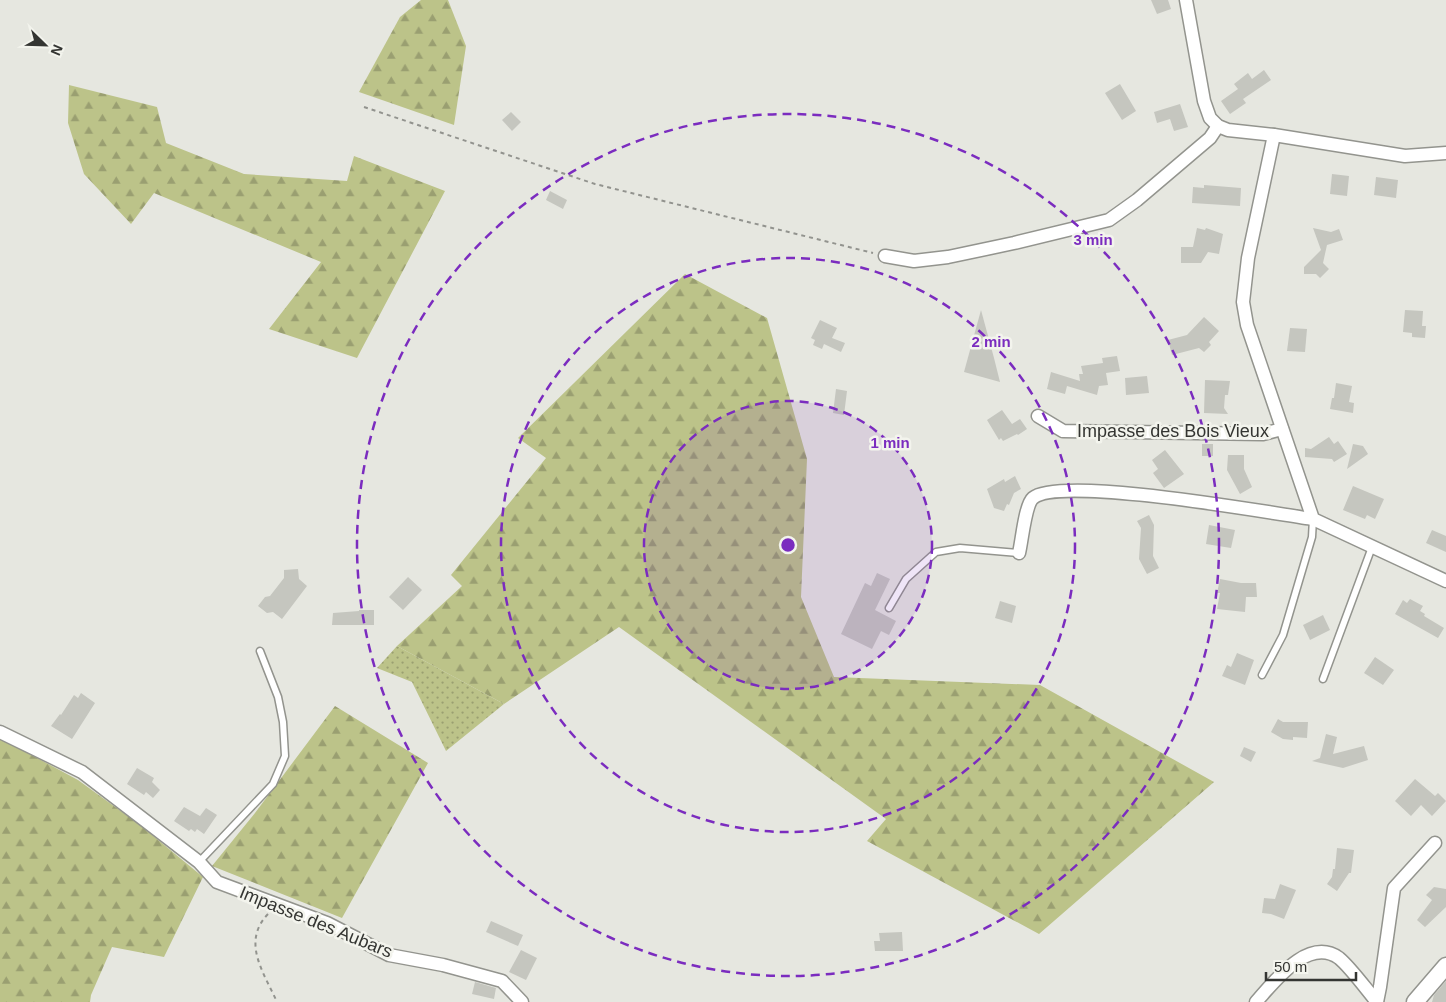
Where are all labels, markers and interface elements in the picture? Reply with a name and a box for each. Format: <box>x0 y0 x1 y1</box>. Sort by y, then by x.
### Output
north arrow <box>20 20 70 70</box>
text: N <box>48 42 66 58</box>
text: 3 min <box>1073 231 1113 248</box>
text: 2 min <box>971 333 1011 350</box>
street label: Impasse des Bois Vieux <box>1077 421 1269 441</box>
text: 1 min <box>870 434 910 451</box>
centre of rings <box>779 536 797 554</box>
street label: Impasse des Aubars <box>237 882 395 962</box>
scale bar <box>1266 950 1356 982</box>
text: 50 m <box>1274 958 1307 975</box>

